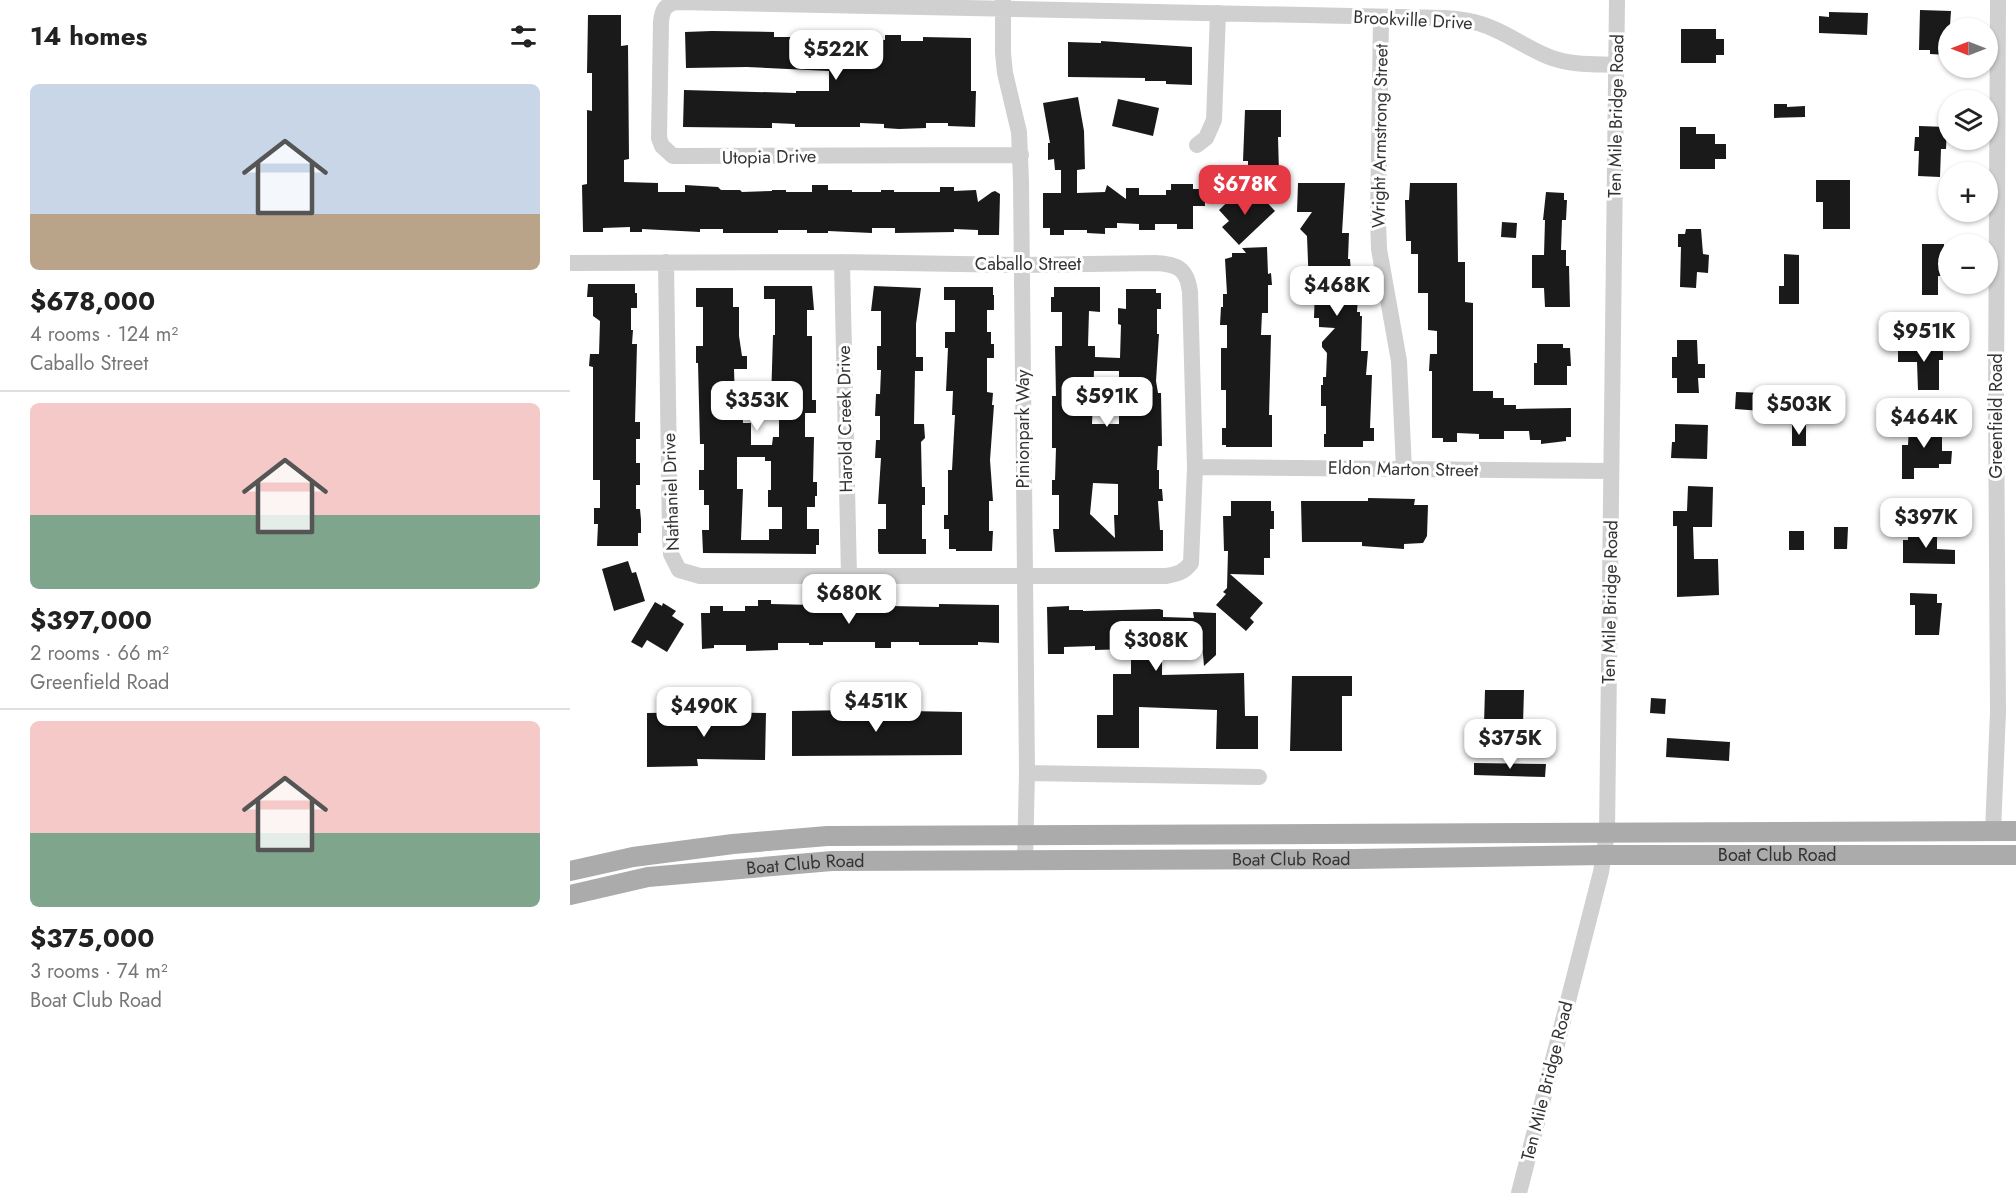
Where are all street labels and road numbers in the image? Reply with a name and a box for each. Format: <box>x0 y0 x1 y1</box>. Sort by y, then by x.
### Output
street label: Brookville Drive <box>1353 4 1473 36</box>
street label: Ten Mile Bridge Road <box>1602 34 1630 198</box>
street label: Wright Armstrong Street <box>1365 43 1395 228</box>
street label: Utopia Drive <box>722 143 816 171</box>
street label: Caballo Street <box>975 251 1082 277</box>
street label: Harold Creek Drive <box>831 345 859 493</box>
street label: Greenfield Road <box>1983 353 2009 479</box>
street label: Pinionpark Way <box>1010 369 1036 488</box>
street label: Nathaniel Drive <box>656 433 686 551</box>
street label: Eldon Marton Street <box>1328 455 1479 483</box>
street label: Ten Mile Bridge Road <box>1596 520 1624 684</box>
street label: Boat Club Road <box>1718 842 1837 868</box>
street label: Boat Club Road <box>1232 846 1351 872</box>
street label: Boat Club Road <box>745 848 865 881</box>
street label: Ten Mile Bridge Road <box>1515 998 1579 1164</box>

